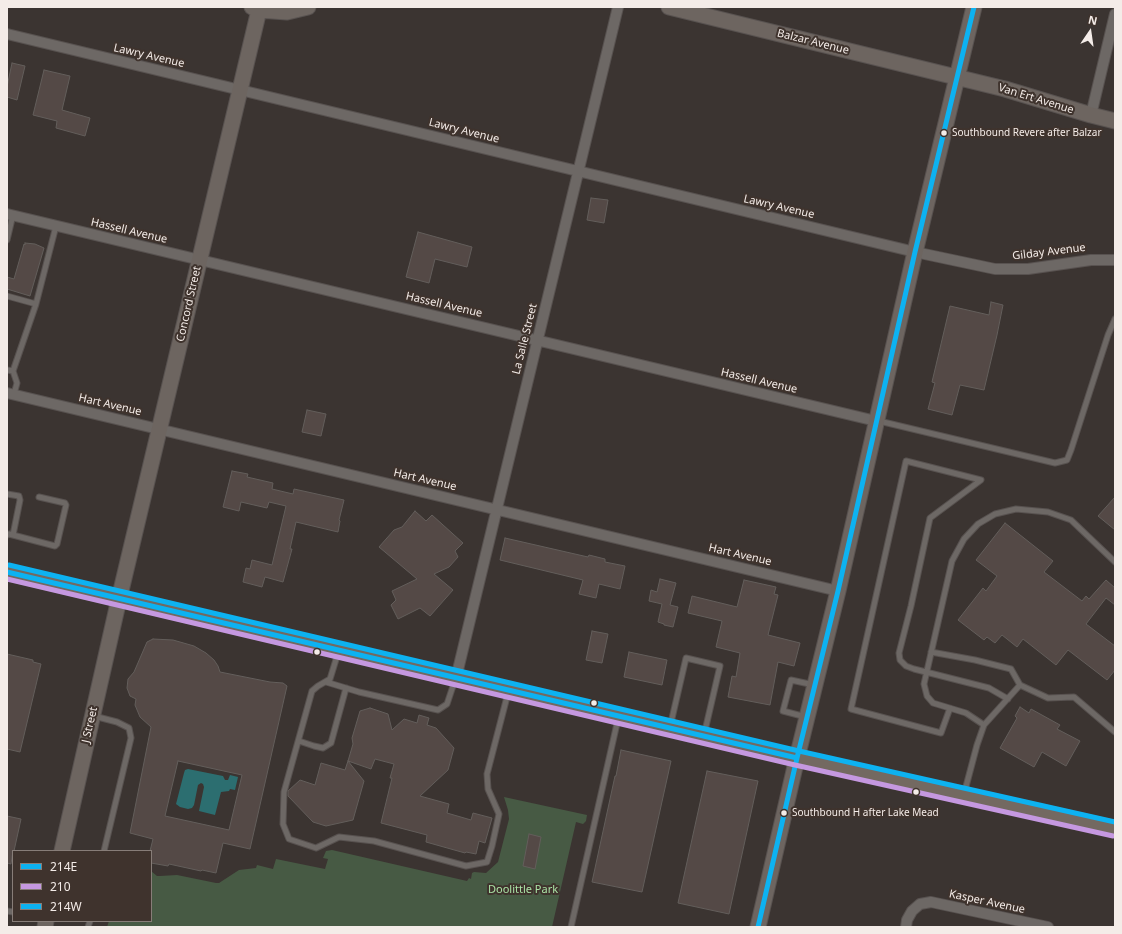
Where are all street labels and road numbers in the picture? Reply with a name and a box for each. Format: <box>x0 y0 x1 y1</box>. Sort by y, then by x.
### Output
street label: Balzar Avenue <box>776 27 850 57</box>
street label: Lawry Avenue <box>112 41 186 71</box>
street label: Van Ert Avenue <box>997 81 1075 117</box>
street label: Lawry Avenue <box>427 116 501 146</box>
street label: Lawry Avenue <box>742 192 816 222</box>
street label: Hassell Avenue <box>89 216 169 246</box>
street label: Gilday Avenue <box>1012 241 1086 263</box>
street label: Concord Street <box>174 265 204 343</box>
street label: Hassell Avenue <box>404 290 484 320</box>
street label: La Salle Street <box>510 302 540 376</box>
street label: Hassell Avenue <box>719 366 799 396</box>
street label: Hart Avenue <box>77 391 143 419</box>
street label: Hart Avenue <box>392 466 458 494</box>
street label: Hart Avenue <box>707 541 773 569</box>
street label: J Street <box>79 706 101 744</box>
street label: Kasper Avenue <box>948 888 1026 916</box>

